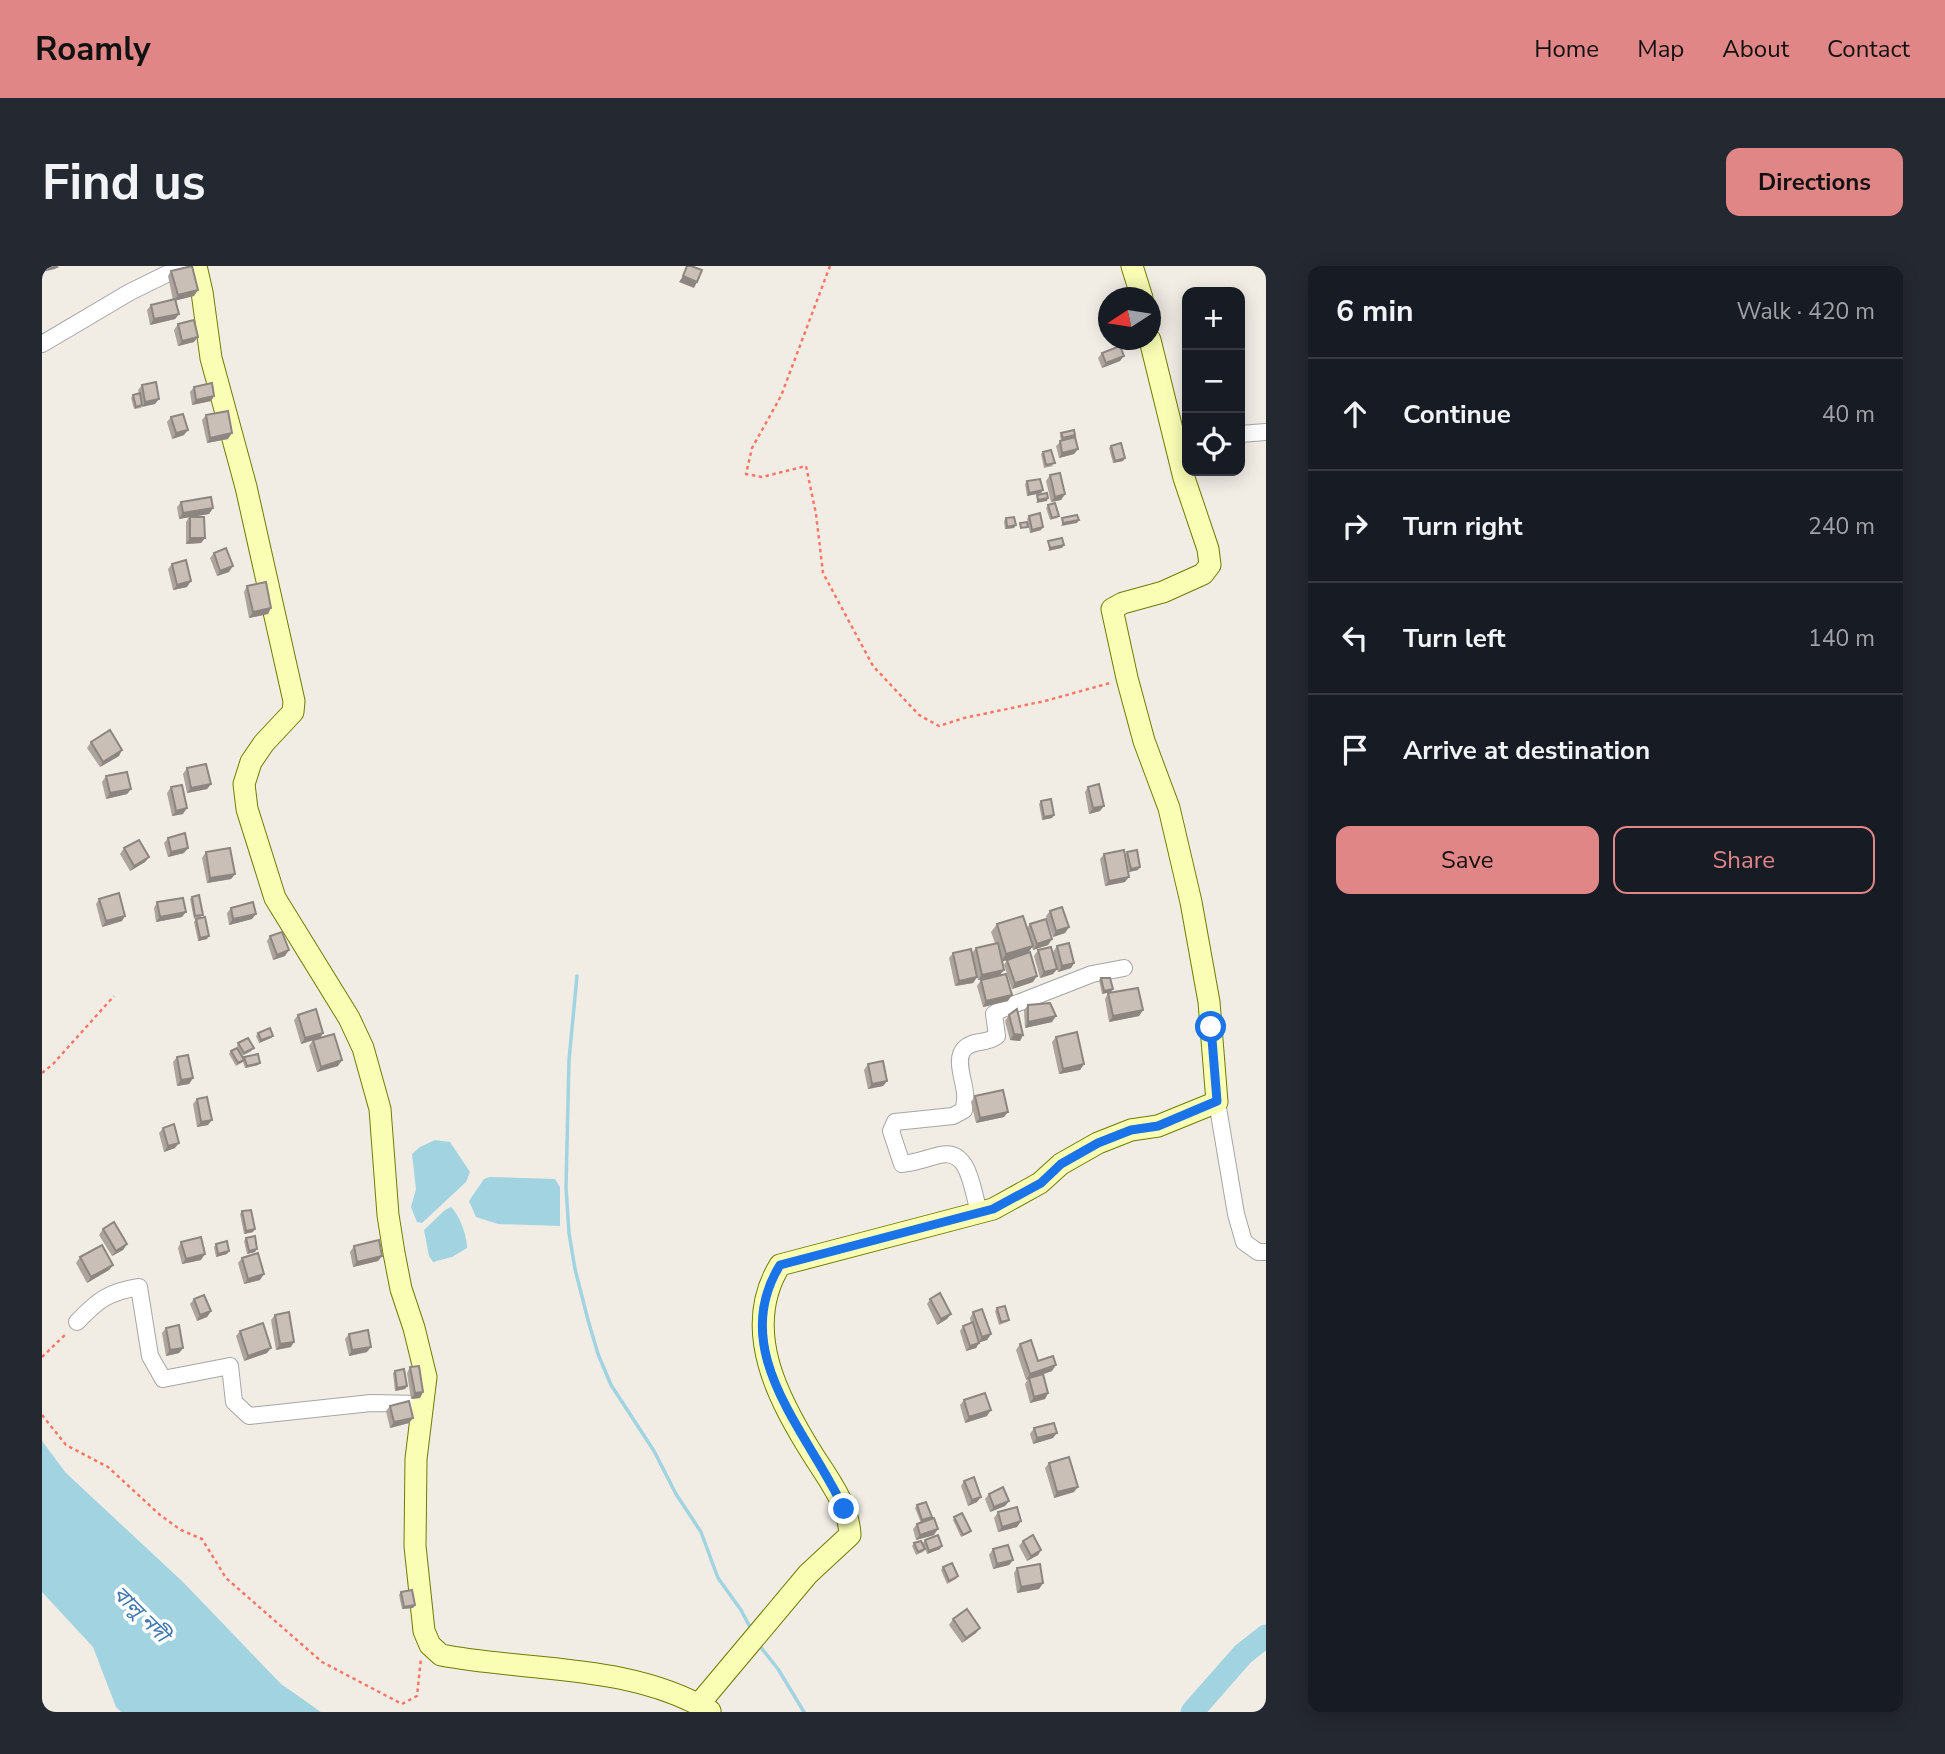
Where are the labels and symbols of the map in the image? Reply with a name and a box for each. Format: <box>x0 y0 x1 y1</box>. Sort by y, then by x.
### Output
north arrow <box>1098 287 1161 350</box>
route start <box>1195 1011 1226 1042</box>
route end <box>828 1493 859 1524</box>
water label: বালু নদী <box>107 1580 178 1651</box>

